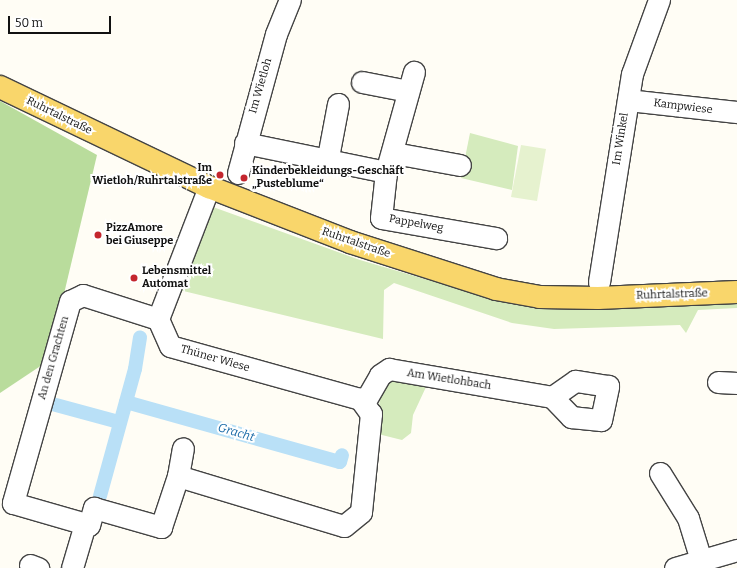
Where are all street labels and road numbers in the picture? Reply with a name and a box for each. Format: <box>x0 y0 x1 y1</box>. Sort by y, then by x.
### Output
street label: Im Wietloh <box>247 57 275 115</box>
street label: Ruhrtalstraße <box>24 94 94 138</box>
street label: Kampwiese <box>653 97 713 117</box>
street label: Im Winkel <box>610 112 632 166</box>
street label: Pappelweg <box>388 213 444 235</box>
street label: Ruhrtalstraße <box>320 225 392 261</box>
street label: Ruhrtalstraße <box>636 287 708 303</box>
street label: An den Grachten <box>36 315 72 401</box>
street label: Thüner Wiese <box>179 343 251 375</box>
street label: Am Wietlohbach <box>406 367 492 393</box>

